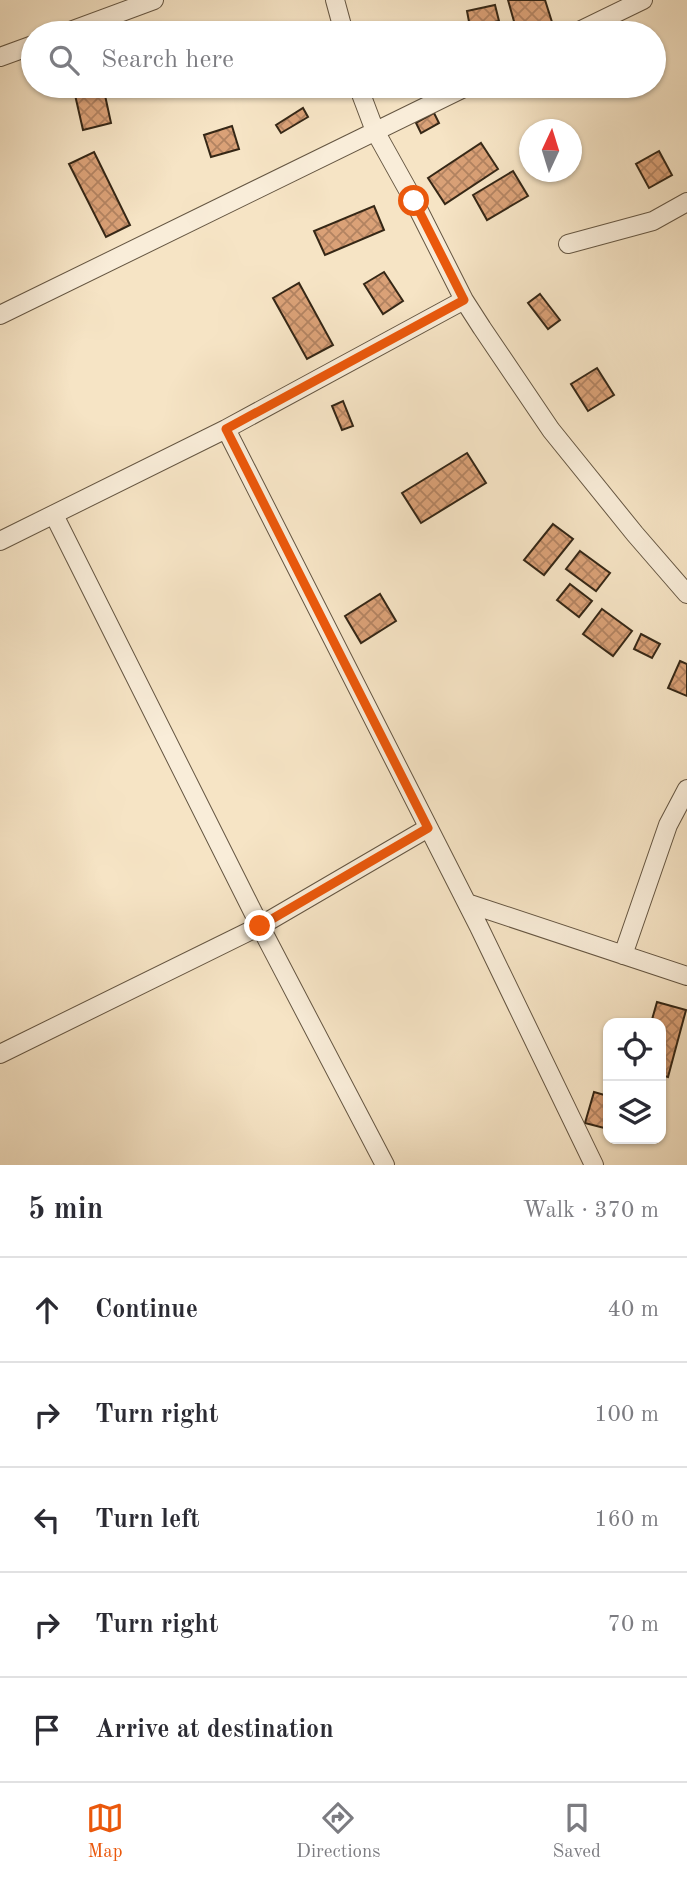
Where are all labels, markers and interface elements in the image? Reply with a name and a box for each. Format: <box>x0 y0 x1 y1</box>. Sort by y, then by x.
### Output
search box <box>21 21 666 98</box>
icon: search <box>45 41 83 79</box>
text: Search here <box>101 47 234 73</box>
north arrow <box>519 119 582 182</box>
route start <box>398 185 429 216</box>
route end <box>244 910 275 941</box>
map controls <box>603 1018 666 1144</box>
button: locate <box>603 1018 666 1081</box>
button: layers <box>603 1081 666 1144</box>
text: 5 min <box>28 1195 103 1225</box>
text: Walk · 370 m <box>523 1199 659 1222</box>
icon: ahead <box>28 1291 66 1329</box>
text: Continue <box>95 1297 198 1323</box>
text: 40 m <box>608 1298 659 1321</box>
icon: right <box>28 1396 66 1434</box>
text: Turn right <box>95 1402 218 1428</box>
text: 100 m <box>594 1403 659 1426</box>
icon: left <box>28 1501 66 1539</box>
text: Turn left <box>95 1507 200 1533</box>
text: 160 m <box>594 1508 659 1531</box>
icon: right <box>28 1606 66 1644</box>
text: Turn right <box>95 1612 218 1638</box>
text: 70 m <box>608 1613 659 1636</box>
icon: arrive <box>28 1711 66 1749</box>
text: Arrive at destination <box>95 1717 334 1743</box>
tab: Map <box>86 1799 124 1864</box>
tab: Directions <box>296 1799 381 1864</box>
tab: Saved <box>553 1799 601 1864</box>

